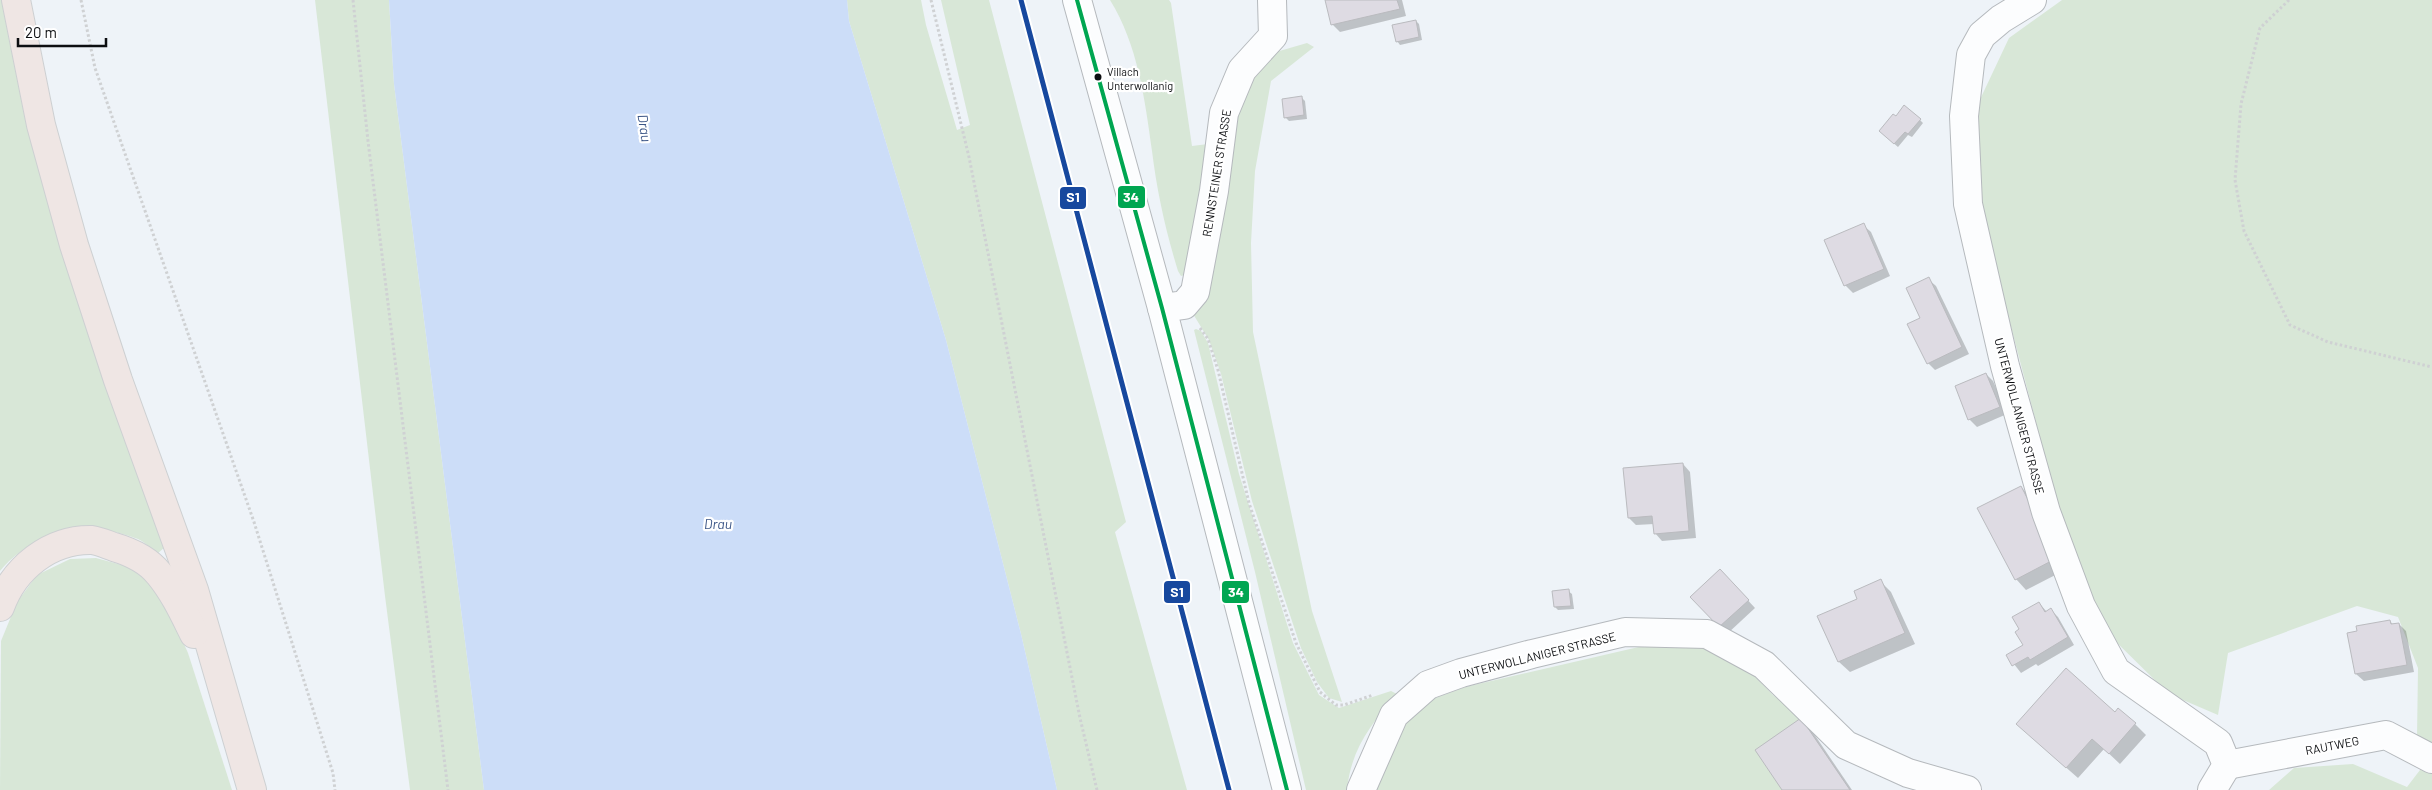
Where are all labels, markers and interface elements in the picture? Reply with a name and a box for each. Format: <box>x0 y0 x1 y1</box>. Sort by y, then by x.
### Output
scale bar <box>18 15 105 47</box>
text: 20 m <box>25 23 57 41</box>
place label: Villach Unterwollanig <box>1107 65 1173 92</box>
marker: Villach Unterwollanig <box>1093 72 1103 82</box>
street label: RENNSTEINER STRASSE <box>1199 108 1233 238</box>
water label: Drau <box>635 113 655 143</box>
line badge: 34 <box>1117 185 1146 209</box>
line badge: S1 <box>1059 186 1087 210</box>
text: S1 <box>1066 188 1080 205</box>
text: 34 <box>1123 188 1139 205</box>
street label: UNTERWOLLANIGER STRASSE <box>1992 336 2048 496</box>
water label: Drau <box>704 515 732 532</box>
line badge: S1 <box>1163 580 1191 604</box>
line badge: 34 <box>1221 580 1250 604</box>
text: S1 <box>1170 583 1184 600</box>
text: 34 <box>1228 583 1244 600</box>
street label: UNTERWOLLANIGER STRASSE <box>1457 629 1617 681</box>
street label: RAUTWEG <box>2304 733 2360 757</box>

